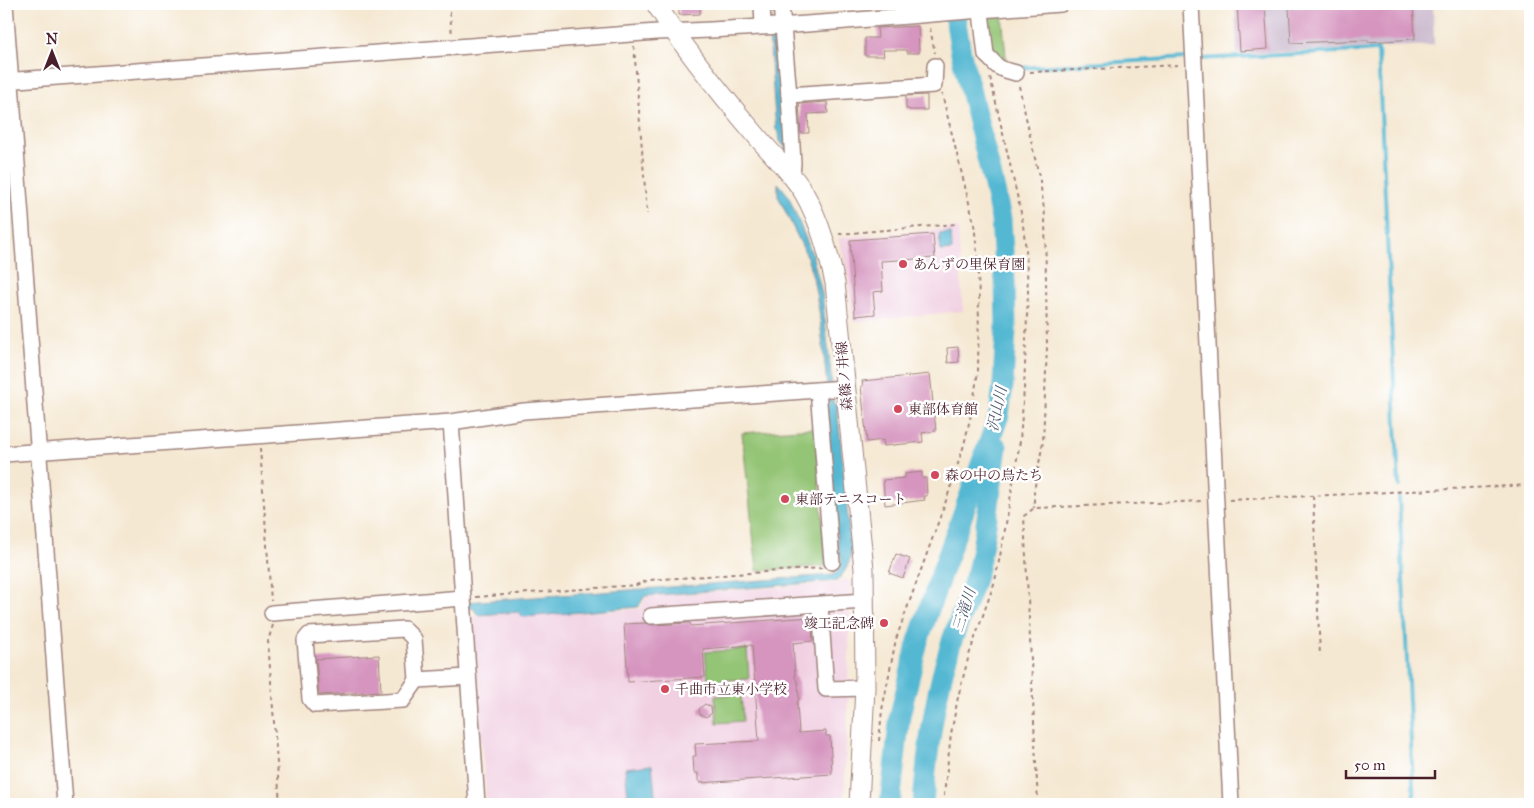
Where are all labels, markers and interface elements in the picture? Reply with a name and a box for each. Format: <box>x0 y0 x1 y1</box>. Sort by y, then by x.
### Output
north arrow <box>28 28 78 78</box>
text: N <box>46 31 58 48</box>
place label: あんずの里保育園 <box>913 256 1025 273</box>
marker: あんずの里保育園 <box>897 258 909 270</box>
street label: 森篠ノ井線 <box>833 340 856 412</box>
water label: 沢山川 <box>984 383 1011 433</box>
place label: 東部体育館 <box>908 401 978 418</box>
marker: 東部体育館 <box>892 403 904 415</box>
place label: 森の中の鳥たち <box>945 467 1043 484</box>
marker: 森の中の鳥たち <box>929 469 941 481</box>
place label: 東部テニスコート <box>795 491 906 508</box>
marker: 東部テニスコート <box>779 493 791 505</box>
water label: 三滝川 <box>948 584 980 634</box>
place label: 竣工記念碑 <box>804 615 874 632</box>
marker: 竣工記念碑 <box>878 617 890 629</box>
place label: 千曲市立東小学校 <box>675 681 787 698</box>
marker: 千曲市立東小学校 <box>659 683 671 695</box>
scale bar <box>1346 748 1435 780</box>
text: 50 m <box>1354 756 1386 774</box>

